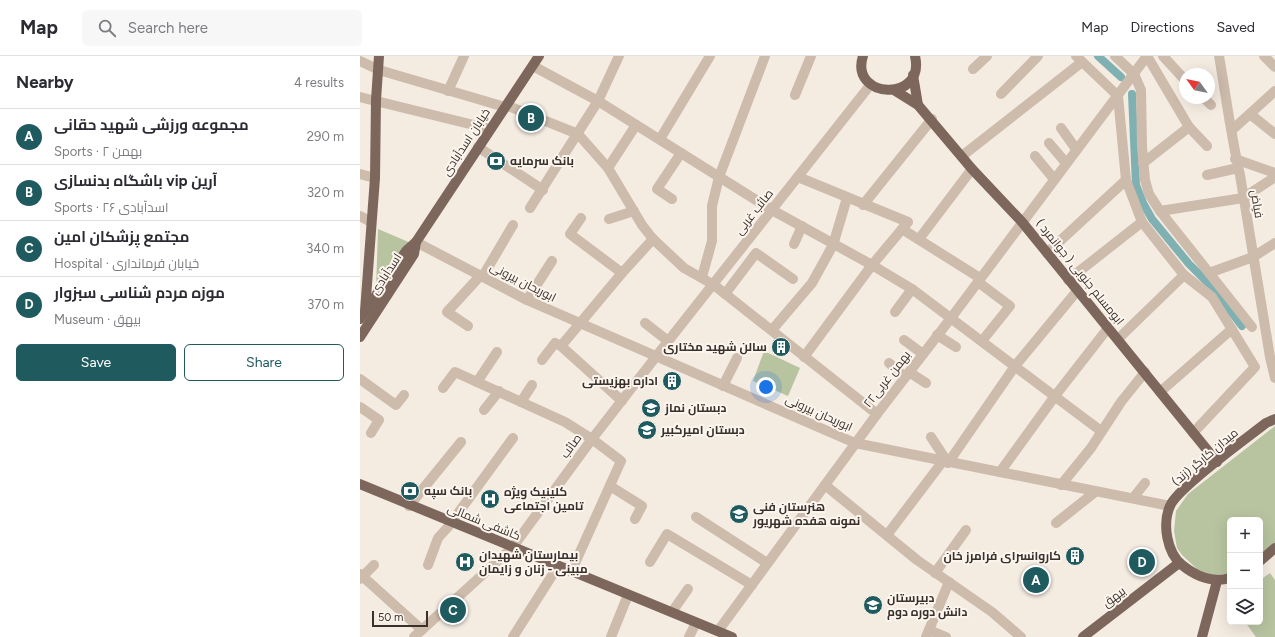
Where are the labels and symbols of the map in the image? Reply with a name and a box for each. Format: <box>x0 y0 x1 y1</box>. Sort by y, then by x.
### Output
north arrow <box>1179 68 1215 104</box>
pin: B <box>518 103 544 133</box>
street label: خیابان اسدآبادی <box>439 106 493 178</box>
bank icon: بانک سرمایه <box>485 150 507 172</box>
place label: بانک سرمایه <box>510 154 574 169</box>
street label: صائب غربی <box>732 186 776 238</box>
street label: فیاض <box>1248 189 1266 219</box>
street label: ابومسلم جنوبی ( جوانمرد ) <box>1032 216 1127 328</box>
street label: اسدآبادی <box>368 251 404 297</box>
street label: ابوریحان بیرونی <box>488 259 558 305</box>
building icon: سالن شهید مختاری <box>770 336 792 358</box>
place label: سالن شهید مختاری <box>663 340 767 355</box>
street label: ۲۲بهمن غربی <box>861 348 913 410</box>
building icon: اداره بهزیستی <box>661 370 683 392</box>
place label: اداره بهزیستی <box>582 374 658 389</box>
your location <box>756 377 776 397</box>
street label: ابوریحان بیرونی <box>783 392 855 434</box>
school or university icon: دبستان نماز <box>640 397 662 419</box>
place label: دبستان نماز <box>664 401 726 416</box>
school or university icon: دبستان امیرکبیر <box>636 419 658 441</box>
place label: دبستان امیرکبیر <box>660 423 745 438</box>
street label: میدان کارگر (زند) <box>1169 425 1241 489</box>
street label: صائب <box>558 431 584 461</box>
bank icon: بانک سپه <box>399 480 421 502</box>
place label: بانک سپه <box>424 484 472 500</box>
place label: کلینیک ویژه تامین اجتماعی <box>504 485 584 514</box>
hospital icon: کلینیک ویژه تامین اجتماعی <box>479 488 501 510</box>
place label: هنرستان فنی نمونه هفده شهریور <box>752 500 860 529</box>
street label: کاشفی شمالی <box>445 501 523 543</box>
school or university icon: هنرستان فنی نمونه هفده شهریور <box>728 503 750 525</box>
building icon: کاروانسرای فرامرز خان <box>1064 545 1086 567</box>
pin: D <box>1129 547 1155 577</box>
place label: بیمارستان شهیدان مبینی - زنان و زایمان <box>479 548 588 577</box>
place label: کاروانسرای فرامرز خان <box>943 549 1061 564</box>
hospital icon: بیمارستان شهیدان مبینی - زنان و زایمان <box>454 551 476 573</box>
pin: A <box>1023 565 1049 595</box>
street label: بیهق <box>1100 584 1128 610</box>
place label: دبیرستان دانش دوره دوم <box>887 591 967 620</box>
school or university icon: دبیرستان دانش دوره دوم <box>862 594 884 616</box>
pin: C <box>440 595 466 625</box>
scale bar <box>372 609 428 628</box>

